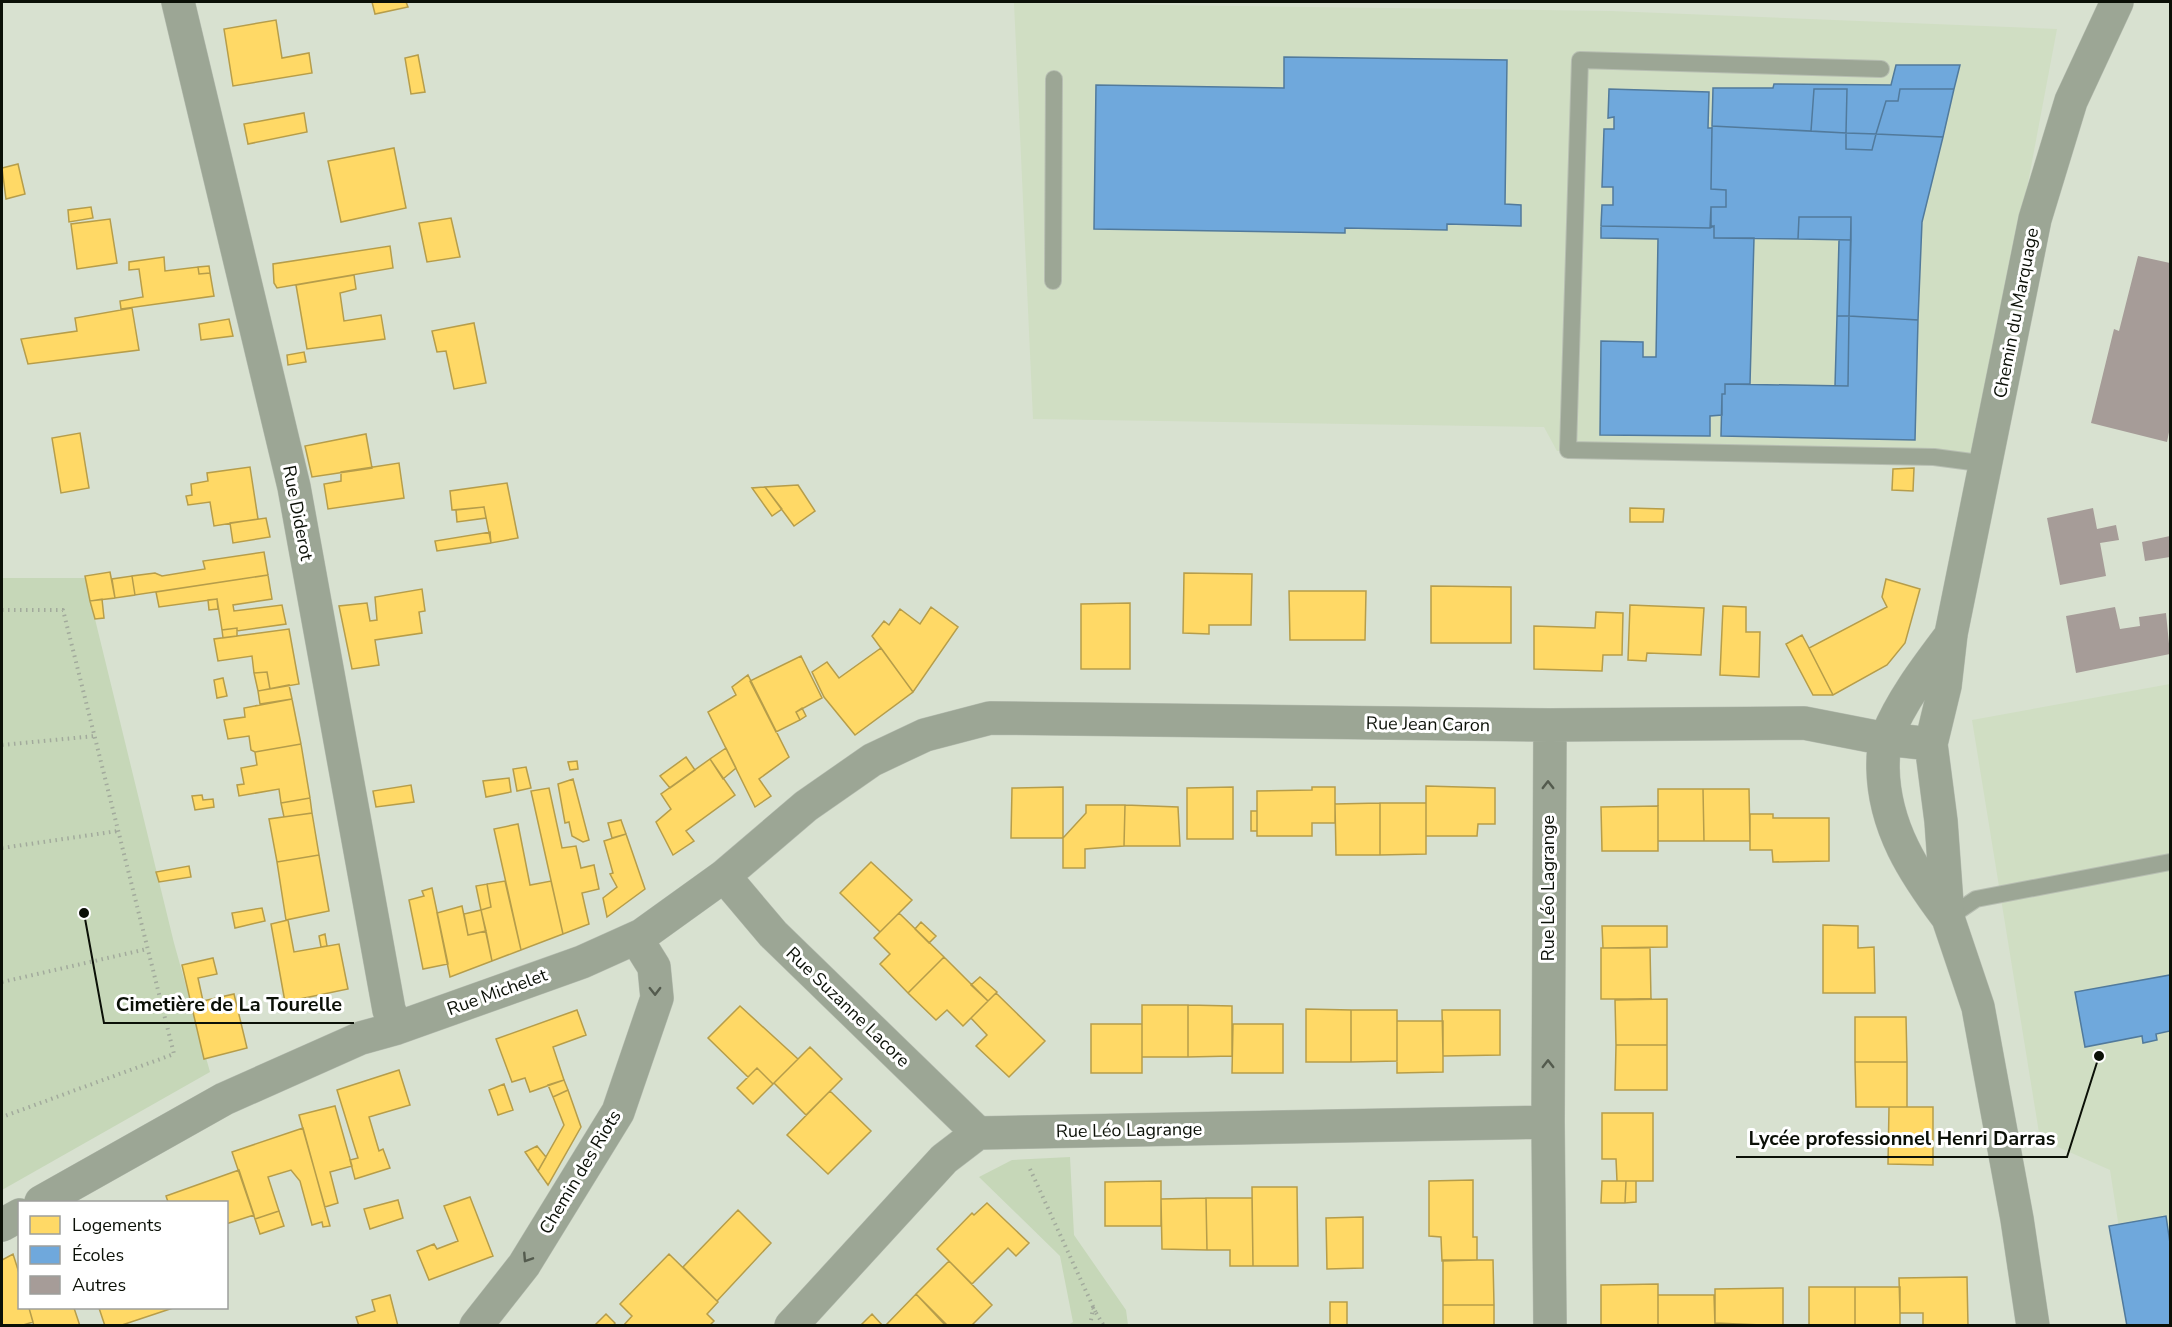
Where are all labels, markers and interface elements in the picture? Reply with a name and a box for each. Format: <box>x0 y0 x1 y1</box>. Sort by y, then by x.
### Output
street label: Chemin du Marquage <box>1988 226 2044 400</box>
street label: Rue Diderot <box>277 463 319 563</box>
street label: Rue Jean Caron <box>1366 711 1490 737</box>
one-way arrow <box>1542 780 1554 789</box>
street label: Rue Léo Lagrange <box>1536 815 1560 961</box>
street label: Rue Suzanne Lacore <box>781 942 915 1072</box>
street label: Rue Michelet <box>443 963 551 1021</box>
callout: Cimetière de La Tourelle <box>104 985 354 1023</box>
one-way arrow <box>649 986 662 995</box>
text: Cimetière de La Tourelle <box>116 991 342 1018</box>
one-way arrow <box>1542 1059 1554 1068</box>
street label: Chemin des Riots <box>533 1105 627 1239</box>
street label: Rue Léo Lagrange <box>1056 1117 1202 1143</box>
callout: Lycée professionnel Henri Darras <box>1736 1119 2067 1157</box>
text: Lycée professionnel Henri Darras <box>1749 1125 2056 1152</box>
legend <box>18 1201 228 1309</box>
text: Logements <box>72 1213 162 1237</box>
text: Écoles <box>72 1243 124 1267</box>
one-way arrow <box>524 1252 535 1263</box>
text: Autres <box>72 1273 126 1297</box>

